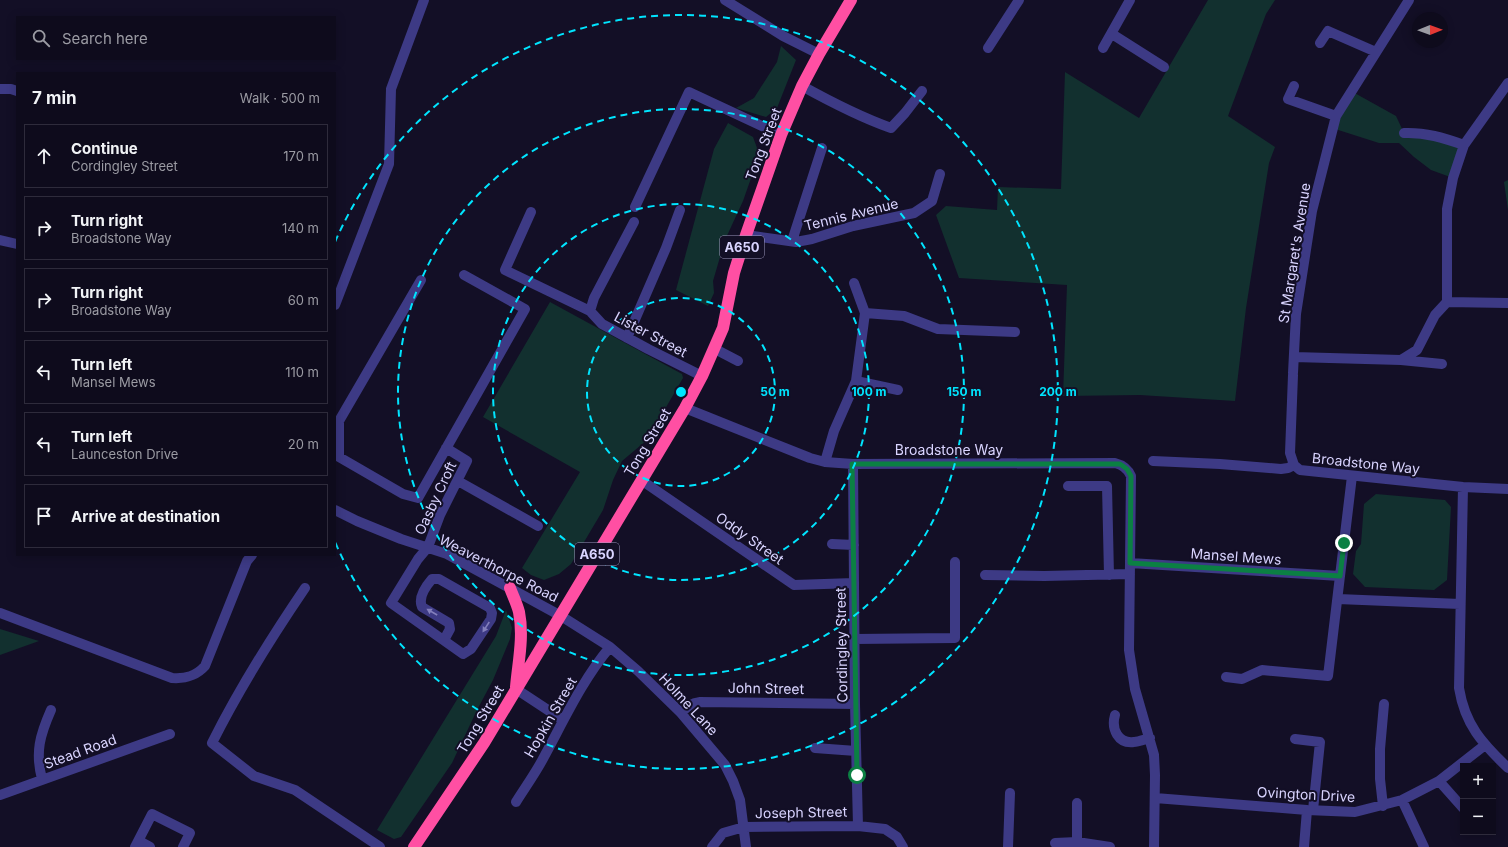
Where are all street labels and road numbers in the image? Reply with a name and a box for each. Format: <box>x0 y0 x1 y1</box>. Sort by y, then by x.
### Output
street label: Tong Street <box>741 105 785 183</box>
street label: St Margaret's Avenue <box>1274 182 1314 324</box>
street label: Tennis Avenue <box>802 194 900 234</box>
road number: A650 <box>720 236 764 258</box>
street label: Lister Street <box>612 308 691 360</box>
street label: Tong Street <box>620 404 674 479</box>
street label: Broadstone Way <box>895 441 1003 458</box>
street label: Broadstone Way <box>1311 449 1421 477</box>
street label: Oasby Croft <box>411 458 460 537</box>
street label: Oddy Street <box>713 508 788 568</box>
street label: Weaverthorpe Road <box>437 531 561 605</box>
road number: A650 <box>575 543 619 565</box>
street label: Mansel Mews <box>1190 544 1282 568</box>
street label: Cordingley Street <box>831 587 851 703</box>
street label: Holme Lane <box>656 669 722 739</box>
street label: Hopkin Street <box>520 673 580 760</box>
street label: John Street <box>728 679 805 697</box>
street label: Tong Street <box>453 681 507 756</box>
street label: Stead Road <box>41 730 119 772</box>
street label: Ovington Drive <box>1256 783 1356 805</box>
street label: Joseph Street <box>755 803 848 821</box>

